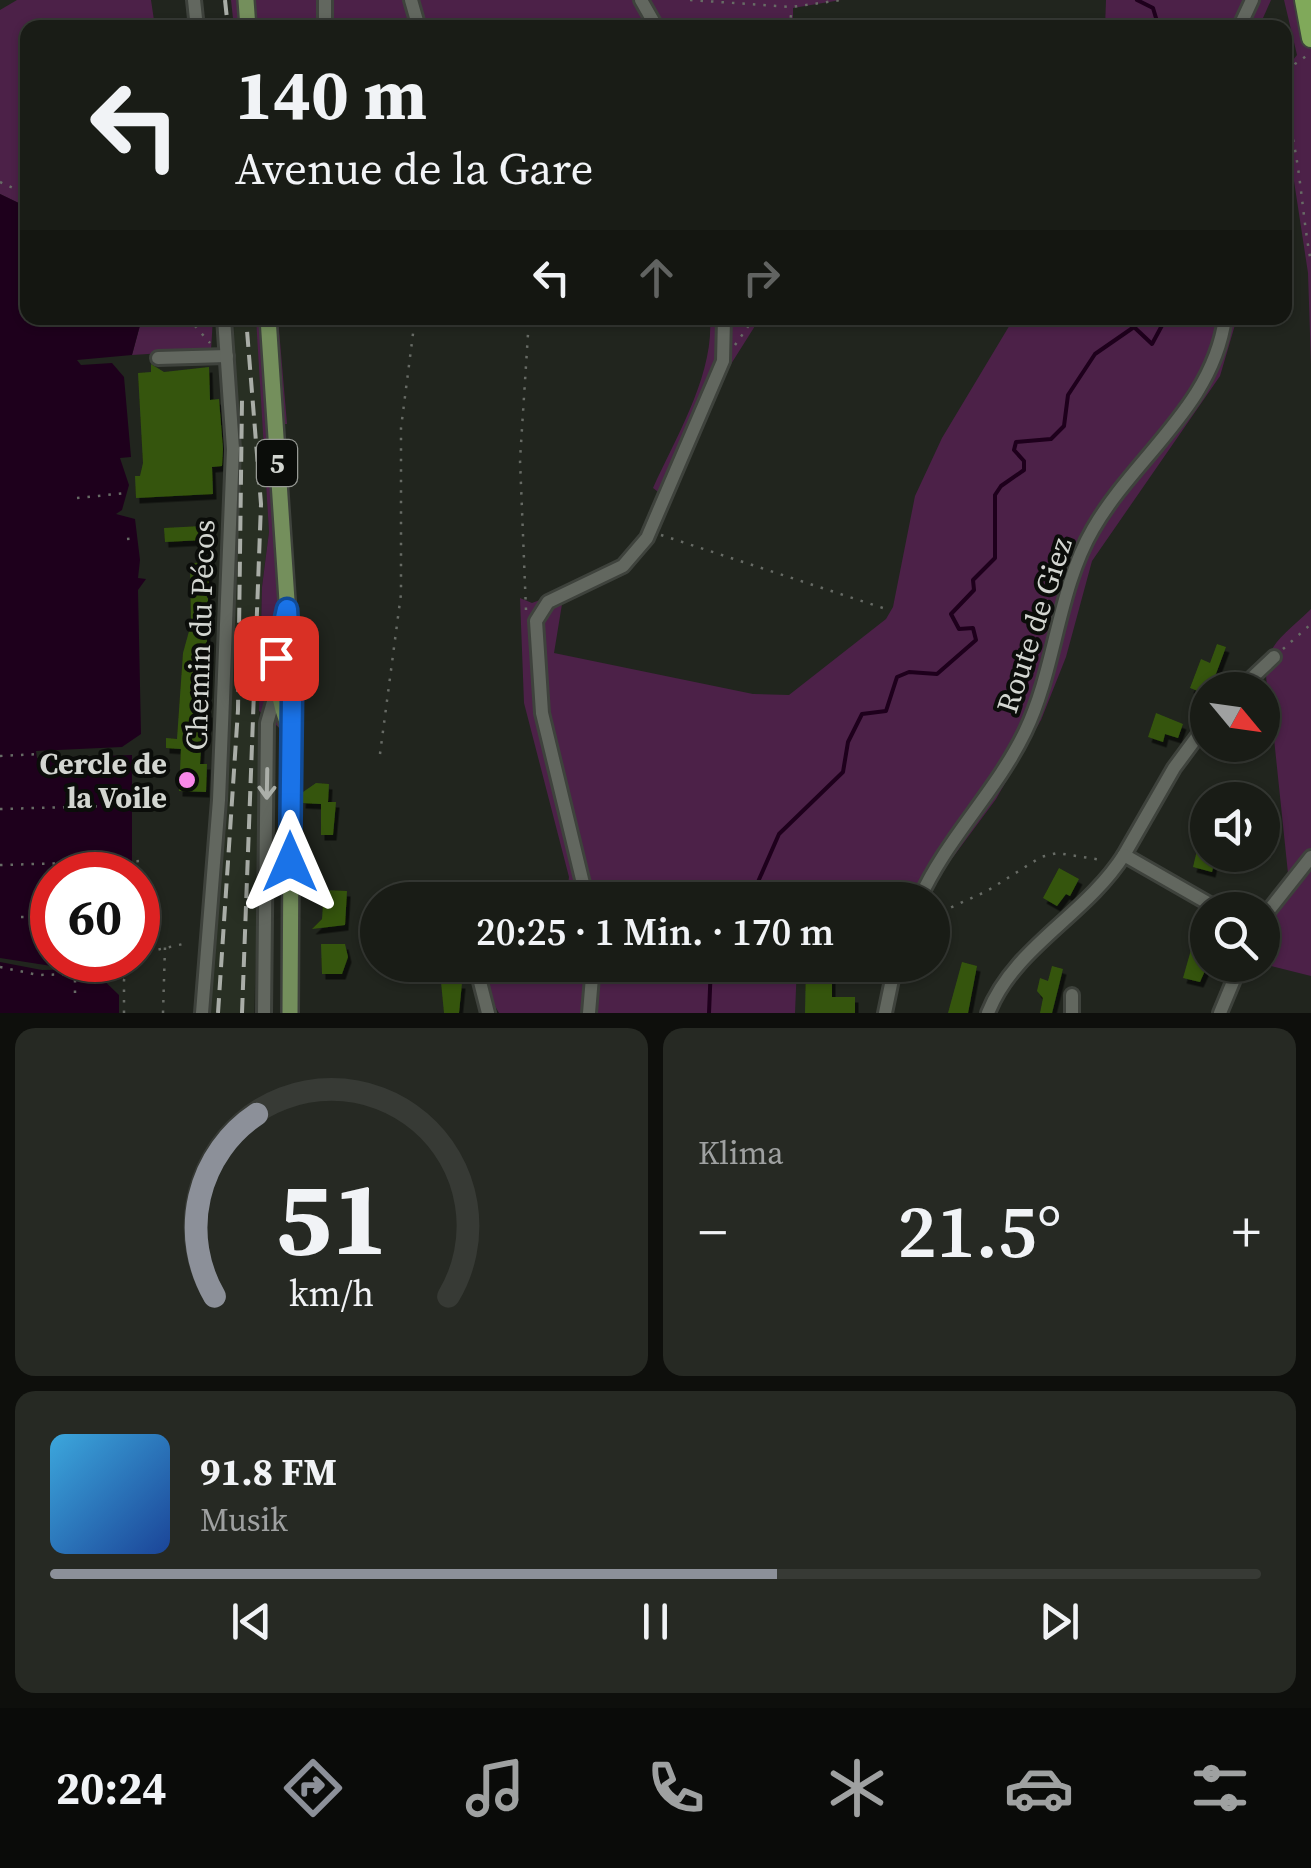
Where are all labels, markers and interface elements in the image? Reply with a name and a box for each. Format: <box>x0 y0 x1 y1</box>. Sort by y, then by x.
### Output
text: 140 m <box>235 46 427 142</box>
icon: left <box>70 60 200 190</box>
text: Avenue de la Gare <box>235 137 593 199</box>
icon: left <box>524 250 579 305</box>
icon: ahead <box>629 250 684 305</box>
icon: right <box>734 250 789 305</box>
road number: 5 <box>257 440 297 486</box>
street label: Chemin du Pécos <box>175 519 225 751</box>
street label: Route de Giez <box>986 532 1082 718</box>
pin <box>234 616 319 701</box>
icon: arrive <box>249 631 304 686</box>
north arrow <box>1190 672 1280 762</box>
map controls <box>1190 672 1280 982</box>
place label: Cercle de la Voile <box>39 743 167 818</box>
one-way arrow <box>258 766 276 799</box>
marker: Cercle de la Voile <box>176 769 198 791</box>
button: sound <box>1190 782 1280 872</box>
position arrow <box>238 810 342 914</box>
speed limit sign: 60 <box>30 852 160 982</box>
button: search <box>1190 892 1280 982</box>
text: 20:25 · 1 Min. · 170 m <box>476 906 834 958</box>
text: Klima <box>698 1131 784 1175</box>
text: 51 <box>275 1146 388 1289</box>
text: 21.5° <box>897 1179 1062 1282</box>
text: − <box>698 1194 727 1269</box>
text: + <box>1232 1194 1261 1269</box>
text: km/h <box>289 1269 374 1318</box>
text: 91.8 FM <box>200 1446 337 1498</box>
text: Musik <box>200 1498 288 1542</box>
icon: previous <box>224 1594 279 1649</box>
icon: pause <box>628 1594 683 1649</box>
icon: next <box>1032 1594 1087 1649</box>
icon: directions <box>278 1753 348 1823</box>
icon: music <box>460 1753 530 1823</box>
icon: phone <box>641 1753 711 1823</box>
icon: climate <box>822 1753 892 1823</box>
icon: car <box>1004 1753 1074 1823</box>
icon: filters <box>1185 1753 1255 1823</box>
text: 20:24 <box>56 1757 167 1819</box>

